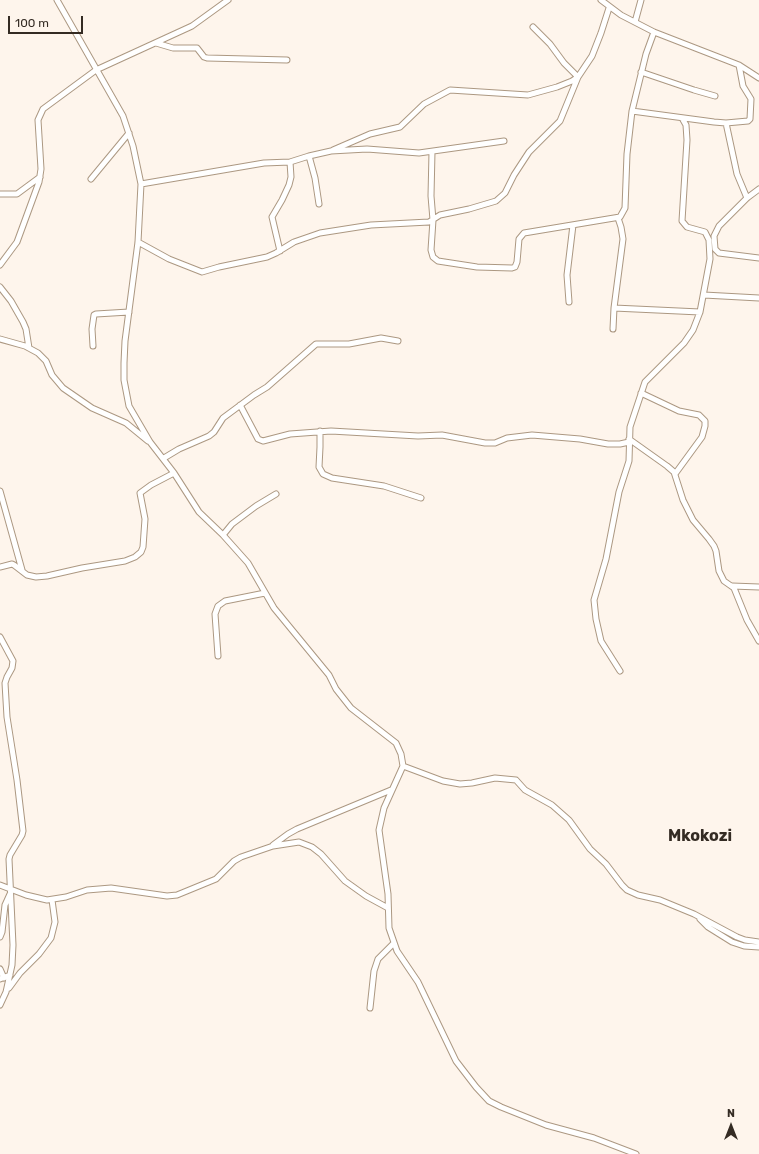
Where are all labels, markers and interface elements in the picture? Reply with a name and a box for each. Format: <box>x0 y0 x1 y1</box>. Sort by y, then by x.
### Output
scale bar <box>10 8 85 34</box>
text: 100 m <box>15 16 49 30</box>
district label: Mkokozi <box>668 826 732 846</box>
north arrow <box>711 1106 751 1146</box>
text: N <box>727 1107 735 1120</box>

